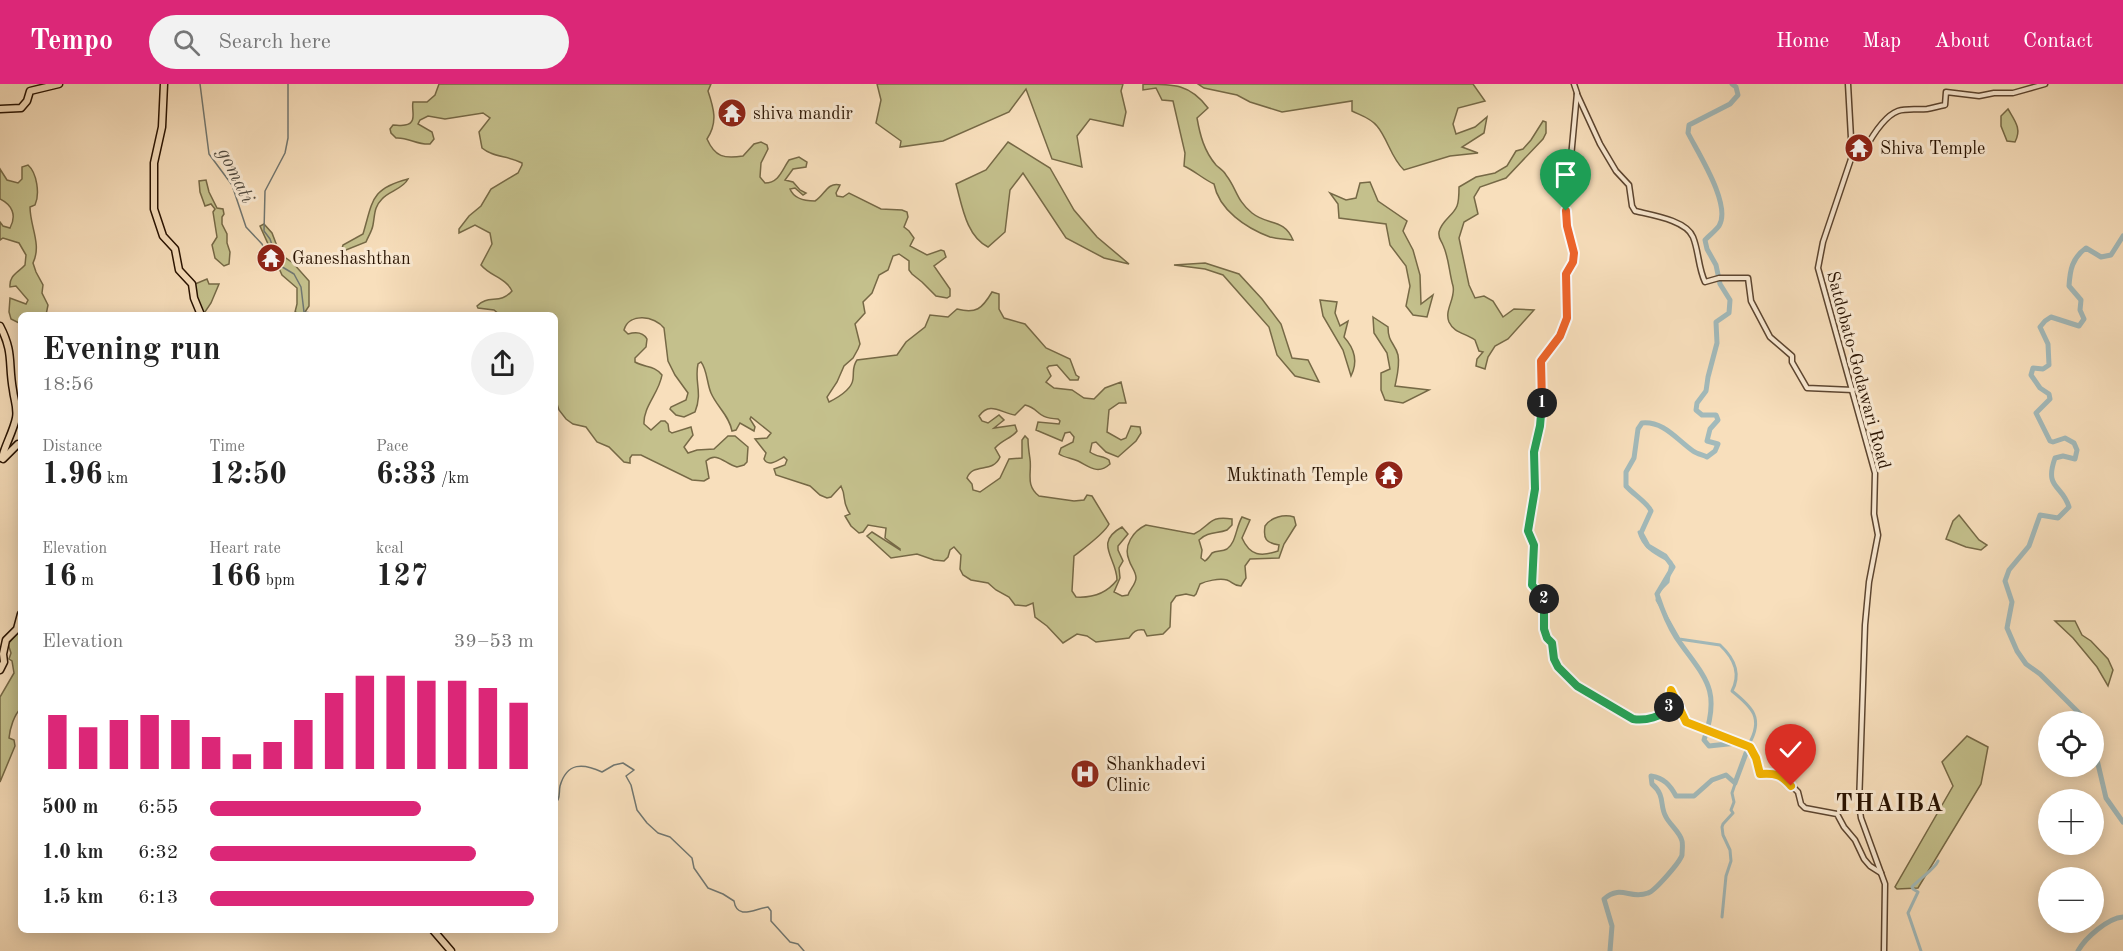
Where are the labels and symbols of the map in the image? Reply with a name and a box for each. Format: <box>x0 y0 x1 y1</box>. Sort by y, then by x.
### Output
temple icon: shiva mandir <box>716 97 748 129</box>
place label: shiva mandir <box>753 105 854 123</box>
temple icon: Shiva Temple <box>1843 132 1875 164</box>
place label: Shiva Temple <box>1880 140 1985 158</box>
water label: gomati <box>213 144 257 207</box>
pin <box>1540 149 1591 211</box>
temple icon: Ganeshashthan <box>255 242 287 274</box>
place label: Ganeshashthan <box>292 250 411 268</box>
street label: Satdobato-Godawari Road <box>1823 269 1893 471</box>
pin: 1 <box>1527 388 1557 418</box>
temple icon: Muktinath Temple <box>1373 459 1405 491</box>
place label: Muktinath Temple <box>1226 467 1368 485</box>
pin: 2 <box>1529 584 1559 614</box>
pin: 3 <box>1654 692 1684 722</box>
pin <box>1765 724 1816 786</box>
place label: Shankhadevi Clinic <box>1106 756 1206 795</box>
hospital icon: Shankhadevi Clinic <box>1069 758 1101 790</box>
district label: THAIBA <box>1836 793 1944 817</box>

